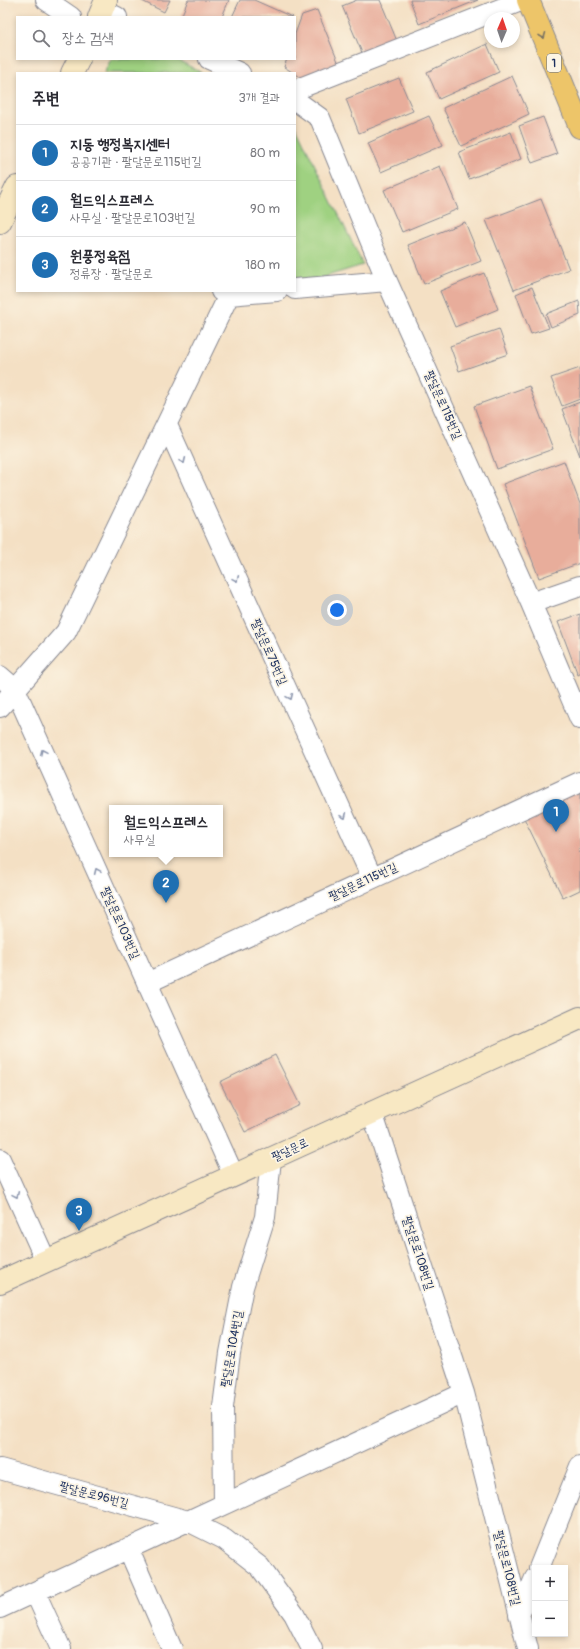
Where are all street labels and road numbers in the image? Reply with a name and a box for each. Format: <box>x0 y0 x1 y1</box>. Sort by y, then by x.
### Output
road number: 1 <box>547 54 561 72</box>
street label: 팔달문로115번길 <box>421 368 465 442</box>
street label: 팔달문로75번길 <box>248 617 290 688</box>
street label: 팔달문로115번길 <box>326 859 400 904</box>
street label: 팔달문로103번길 <box>97 885 143 962</box>
street label: 팔달문로 <box>269 1135 311 1165</box>
street label: 팔달문로108번길 <box>399 1214 437 1292</box>
street label: 팔달문로104번길 <box>218 1309 246 1389</box>
street label: 팔달문로96번길 <box>58 1479 131 1512</box>
street label: 팔달문로108번길 <box>490 1529 524 1607</box>

